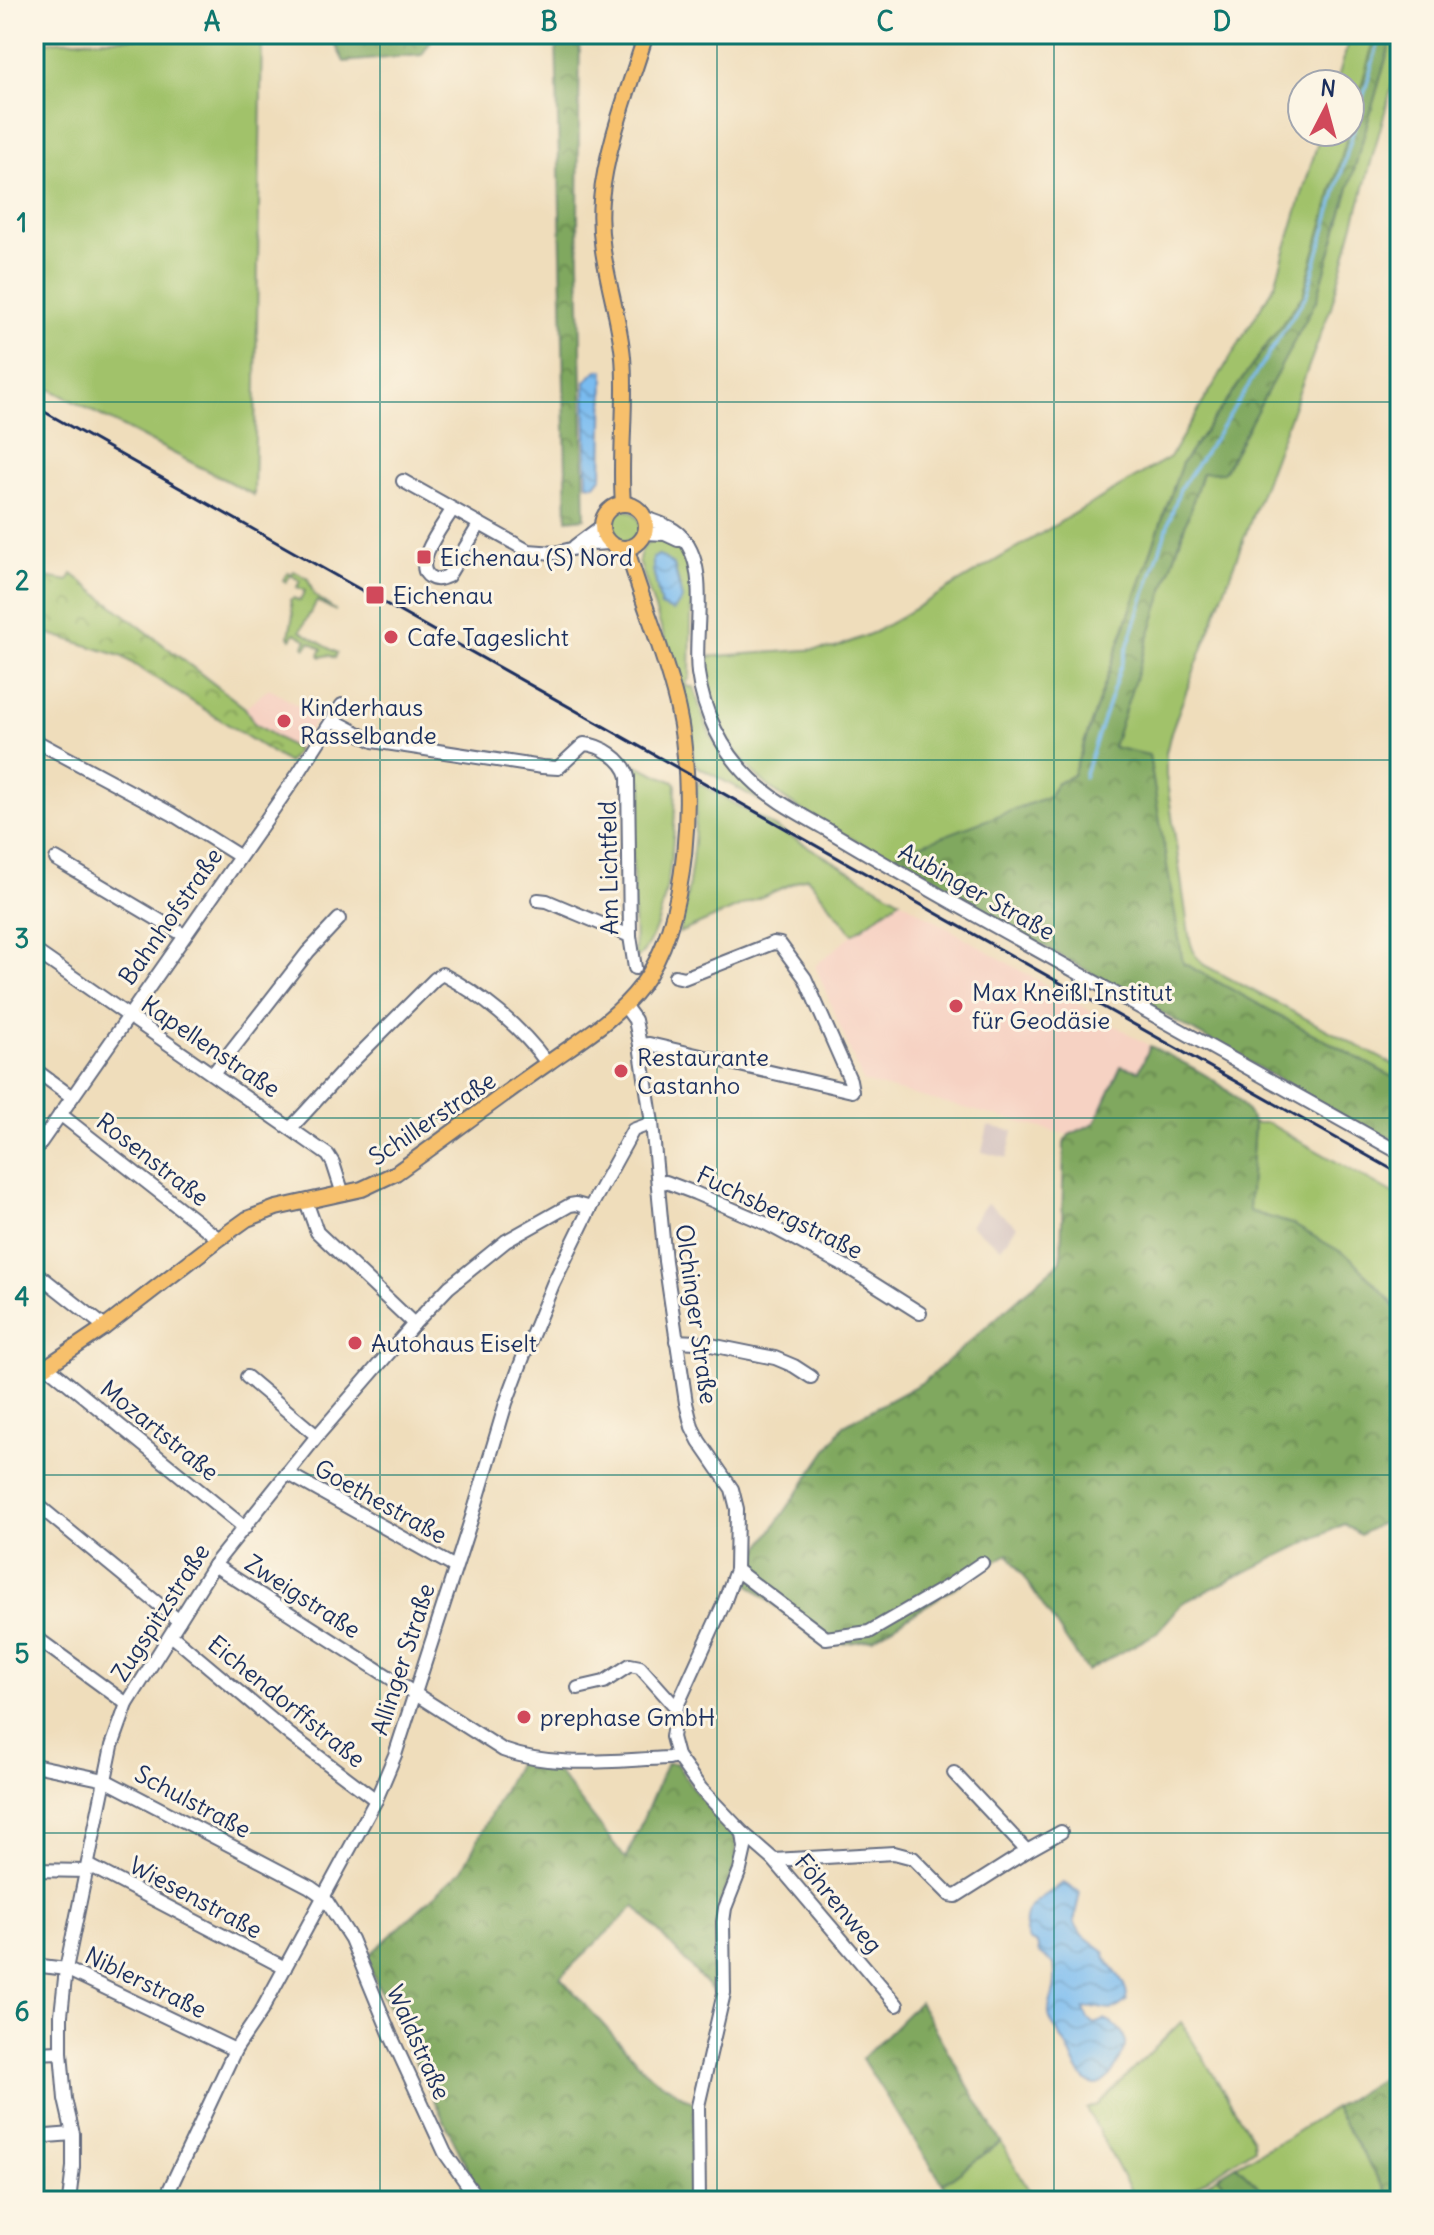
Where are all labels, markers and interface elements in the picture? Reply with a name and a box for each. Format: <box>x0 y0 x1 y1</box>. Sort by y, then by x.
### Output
text: A <box>204 5 221 38</box>
text: B <box>540 5 558 38</box>
text: C <box>876 5 894 38</box>
text: D <box>1213 5 1231 38</box>
north arrow <box>1286 68 1366 148</box>
text: N <box>1319 73 1337 103</box>
text: 1 <box>17 206 27 239</box>
place label: Eichenau (S) Nord <box>440 542 633 572</box>
marker: Eichenau (S) Nord <box>415 548 433 566</box>
text: 2 <box>15 564 29 597</box>
place label: Eichenau <box>393 580 493 610</box>
marker: Eichenau <box>364 584 386 606</box>
place label: Cafe Tageslicht <box>407 622 569 652</box>
marker: Cafe Tageslicht <box>382 628 400 646</box>
place label: Kinderhaus Rasselbande <box>300 692 437 750</box>
marker: Kinderhaus Rasselbande <box>275 712 293 730</box>
street label: Am Lichtfeld <box>592 801 624 935</box>
street label: Aubinger Straße <box>894 836 1060 946</box>
street label: Bahnhofstraße <box>112 842 228 990</box>
text: 3 <box>15 922 29 955</box>
place label: Max Kneißl Institut für Geodäsie <box>972 977 1172 1035</box>
street label: Kapellenstraße <box>136 989 286 1103</box>
marker: Max Kneißl Institut für Geodäsie <box>947 997 965 1015</box>
place label: Restaurante Castanho <box>637 1042 769 1100</box>
marker: Restaurante Castanho <box>612 1062 630 1080</box>
street label: Schillerstraße <box>363 1065 501 1171</box>
street label: Rosenstraße <box>91 1106 215 1212</box>
street label: Fuchsbergstraße <box>692 1159 868 1265</box>
street label: Olchinger Straße <box>670 1222 724 1406</box>
text: 4 <box>14 1280 30 1313</box>
place label: Autohaus Eiselt <box>371 1328 537 1358</box>
marker: Autohaus Eiselt <box>346 1334 364 1352</box>
street label: Mozartstraße <box>95 1373 225 1487</box>
street label: Goethestraße <box>310 1452 452 1550</box>
street label: Zugspitzstraße <box>104 1538 216 1686</box>
street label: Zweigstraße <box>240 1548 366 1644</box>
street label: Allinger Straße <box>363 1579 441 1739</box>
street label: Eichendorffstraße <box>202 1628 372 1774</box>
text: 5 <box>15 1637 30 1670</box>
place label: prephase GmbH <box>540 1702 715 1732</box>
marker: prephase GmbH <box>515 1708 533 1726</box>
street label: Schulstraße <box>130 1758 256 1844</box>
street label: Föhrenweg <box>789 1847 889 1959</box>
street label: Wiesenstraße <box>124 1849 268 1945</box>
street label: Niblerstraße <box>80 1940 212 2024</box>
street label: Waldstraße <box>380 1980 458 2104</box>
text: 6 <box>14 1995 30 2028</box>

